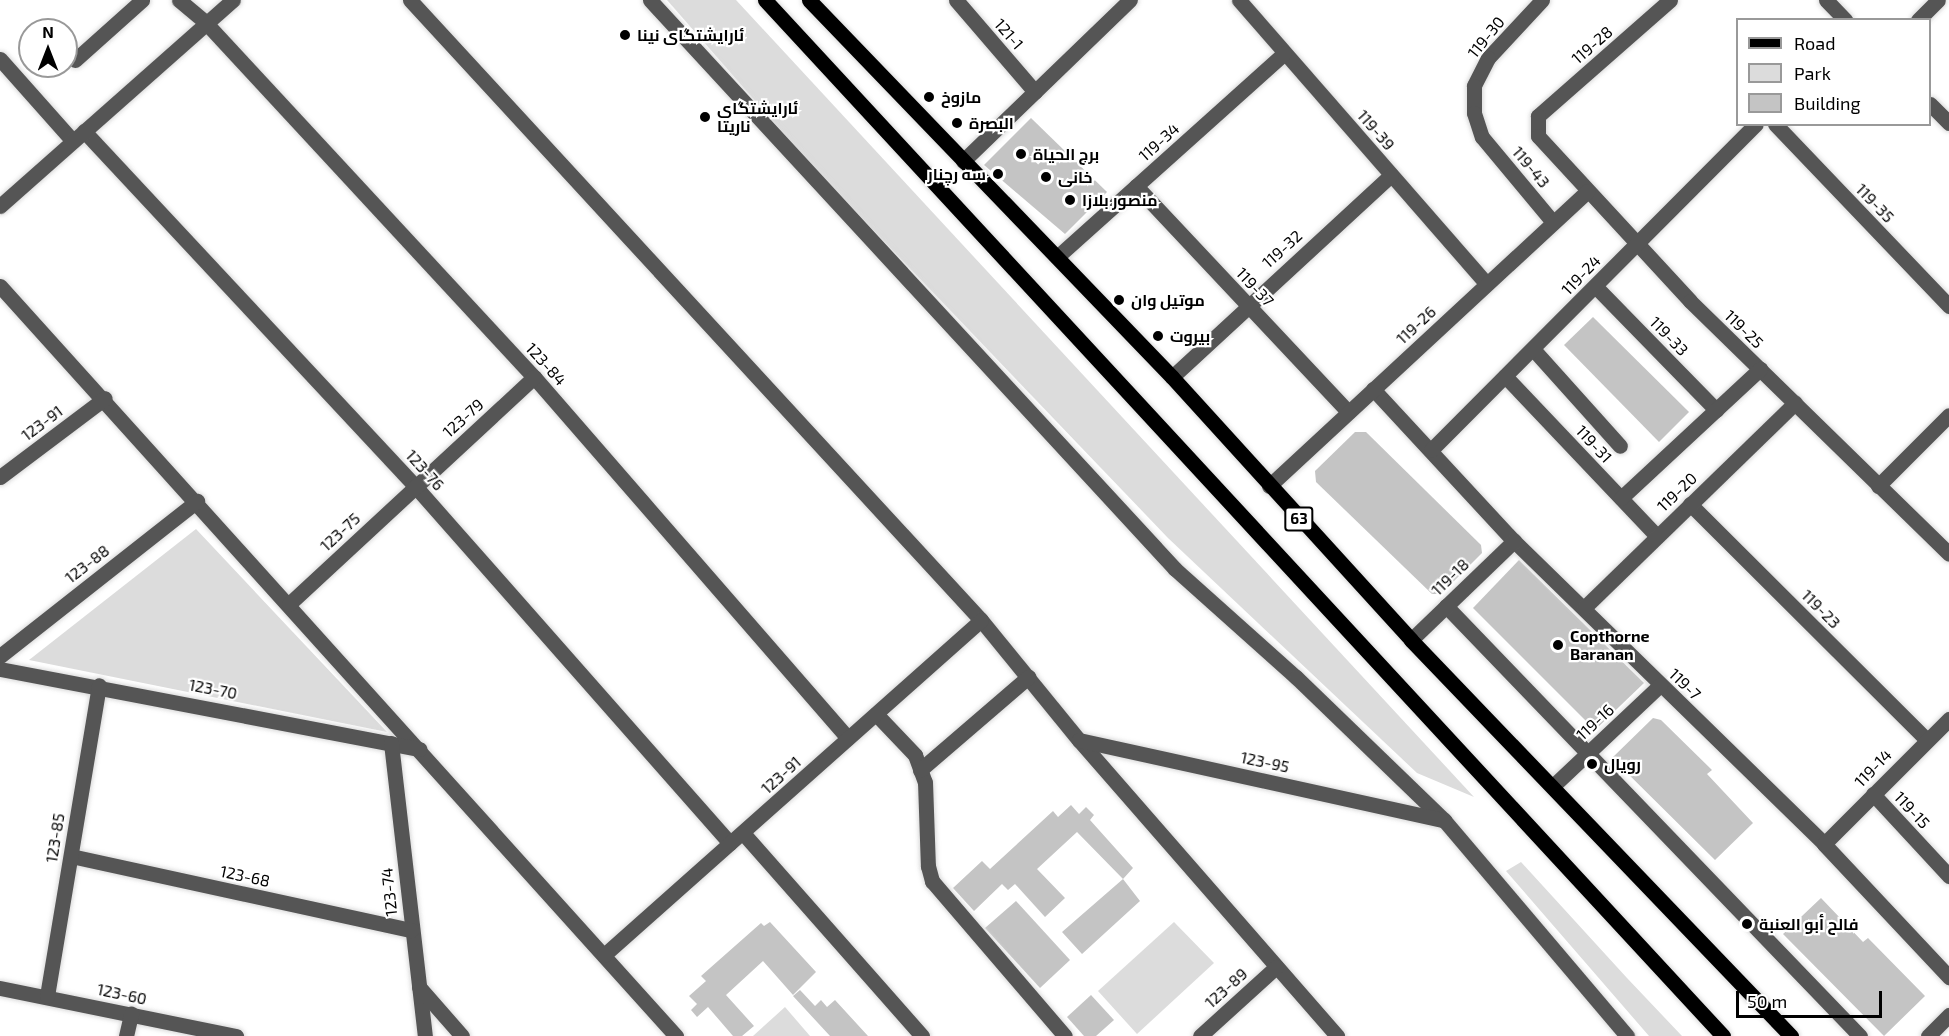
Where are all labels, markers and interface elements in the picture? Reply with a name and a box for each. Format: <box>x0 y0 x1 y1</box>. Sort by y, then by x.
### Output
street label: 119-30 <box>1464 12 1508 62</box>
street label: 121-1 <box>990 15 1028 53</box>
north arrow <box>18 18 78 78</box>
legend <box>1736 18 1931 126</box>
text: N <box>42 22 54 41</box>
street label: 119-28 <box>1568 22 1616 68</box>
place label: ئارایشتگای نینا <box>637 25 744 45</box>
marker: ئارایشتگای نینا <box>618 28 632 42</box>
text: Road <box>1794 32 1835 54</box>
text: Park <box>1794 62 1831 84</box>
place label: مازوخ <box>941 87 981 107</box>
marker: مازوخ <box>922 90 936 104</box>
text: Building <box>1794 92 1861 114</box>
place label: ئارایشتگای ناریتا <box>717 98 798 136</box>
street label: 119-39 <box>1353 106 1399 154</box>
marker: ئارایشتگای ناریتا <box>698 110 712 124</box>
place label: البصرة <box>969 113 1014 133</box>
marker: البصرة <box>950 116 964 130</box>
street label: 119-34 <box>1135 119 1183 165</box>
street label: 119-43 <box>1508 143 1554 191</box>
place label: برج الحياة <box>1033 144 1099 164</box>
marker: برج الحياة <box>1014 147 1028 161</box>
place label: سه رچنار <box>928 164 986 184</box>
marker: سه رچنار <box>991 167 1005 181</box>
place label: خانی <box>1058 167 1093 187</box>
marker: خانی <box>1039 170 1053 184</box>
street label: 119-35 <box>1852 180 1898 226</box>
place label: منصور بلازا <box>1082 190 1157 210</box>
marker: منصور بلازا <box>1063 193 1077 207</box>
street label: 119-32 <box>1258 226 1306 272</box>
street label: 119-24 <box>1557 251 1605 299</box>
street label: 119-37 <box>1232 264 1278 310</box>
place label: موتيل وان <box>1131 290 1205 310</box>
marker: موتيل وان <box>1112 293 1126 307</box>
street label: 119-26 <box>1392 302 1440 348</box>
street label: 119-25 <box>1721 306 1767 352</box>
street label: 119-33 <box>1646 312 1692 360</box>
place label: بیروت <box>1170 326 1210 346</box>
marker: بیروت <box>1151 329 1165 343</box>
street label: 123-84 <box>522 339 570 389</box>
street label: 123-79 <box>439 395 487 441</box>
street label: 123-91 <box>17 401 67 445</box>
street label: 119-31 <box>1572 421 1616 467</box>
street label: 123-76 <box>402 446 448 494</box>
street label: 119-20 <box>1653 469 1701 515</box>
road number: 63 <box>1284 507 1314 531</box>
street label: 123-75 <box>316 509 364 555</box>
street label: 123-88 <box>61 541 113 587</box>
street label: 119-18 <box>1427 555 1473 599</box>
street label: 119-23 <box>1798 586 1844 632</box>
place label: Copthorne Baranan <box>1570 626 1650 664</box>
marker: Copthorne Baranan <box>1551 638 1565 652</box>
street label: 119-7 <box>1665 664 1705 704</box>
street label: 123-70 <box>187 675 239 703</box>
street label: 119-16 <box>1572 700 1618 744</box>
street label: 119-14 <box>1851 745 1895 791</box>
street label: 123-95 <box>1239 747 1291 777</box>
street label: 123-91 <box>757 752 805 798</box>
place label: رویال <box>1604 754 1641 774</box>
marker: رویال <box>1585 757 1599 771</box>
street label: 119-15 <box>1890 788 1934 832</box>
street label: 123-85 <box>42 812 68 864</box>
street label: 123-68 <box>218 861 272 891</box>
street label: 123-74 <box>377 867 401 917</box>
place label: فالح أبو العنبة <box>1759 914 1859 934</box>
marker: فالح أبو العنبة <box>1740 917 1754 931</box>
street label: 123-89 <box>1201 964 1251 1012</box>
street label: 123-60 <box>95 979 149 1009</box>
scale bar <box>1739 979 1884 1017</box>
text: 50 m <box>1747 990 1787 1012</box>

